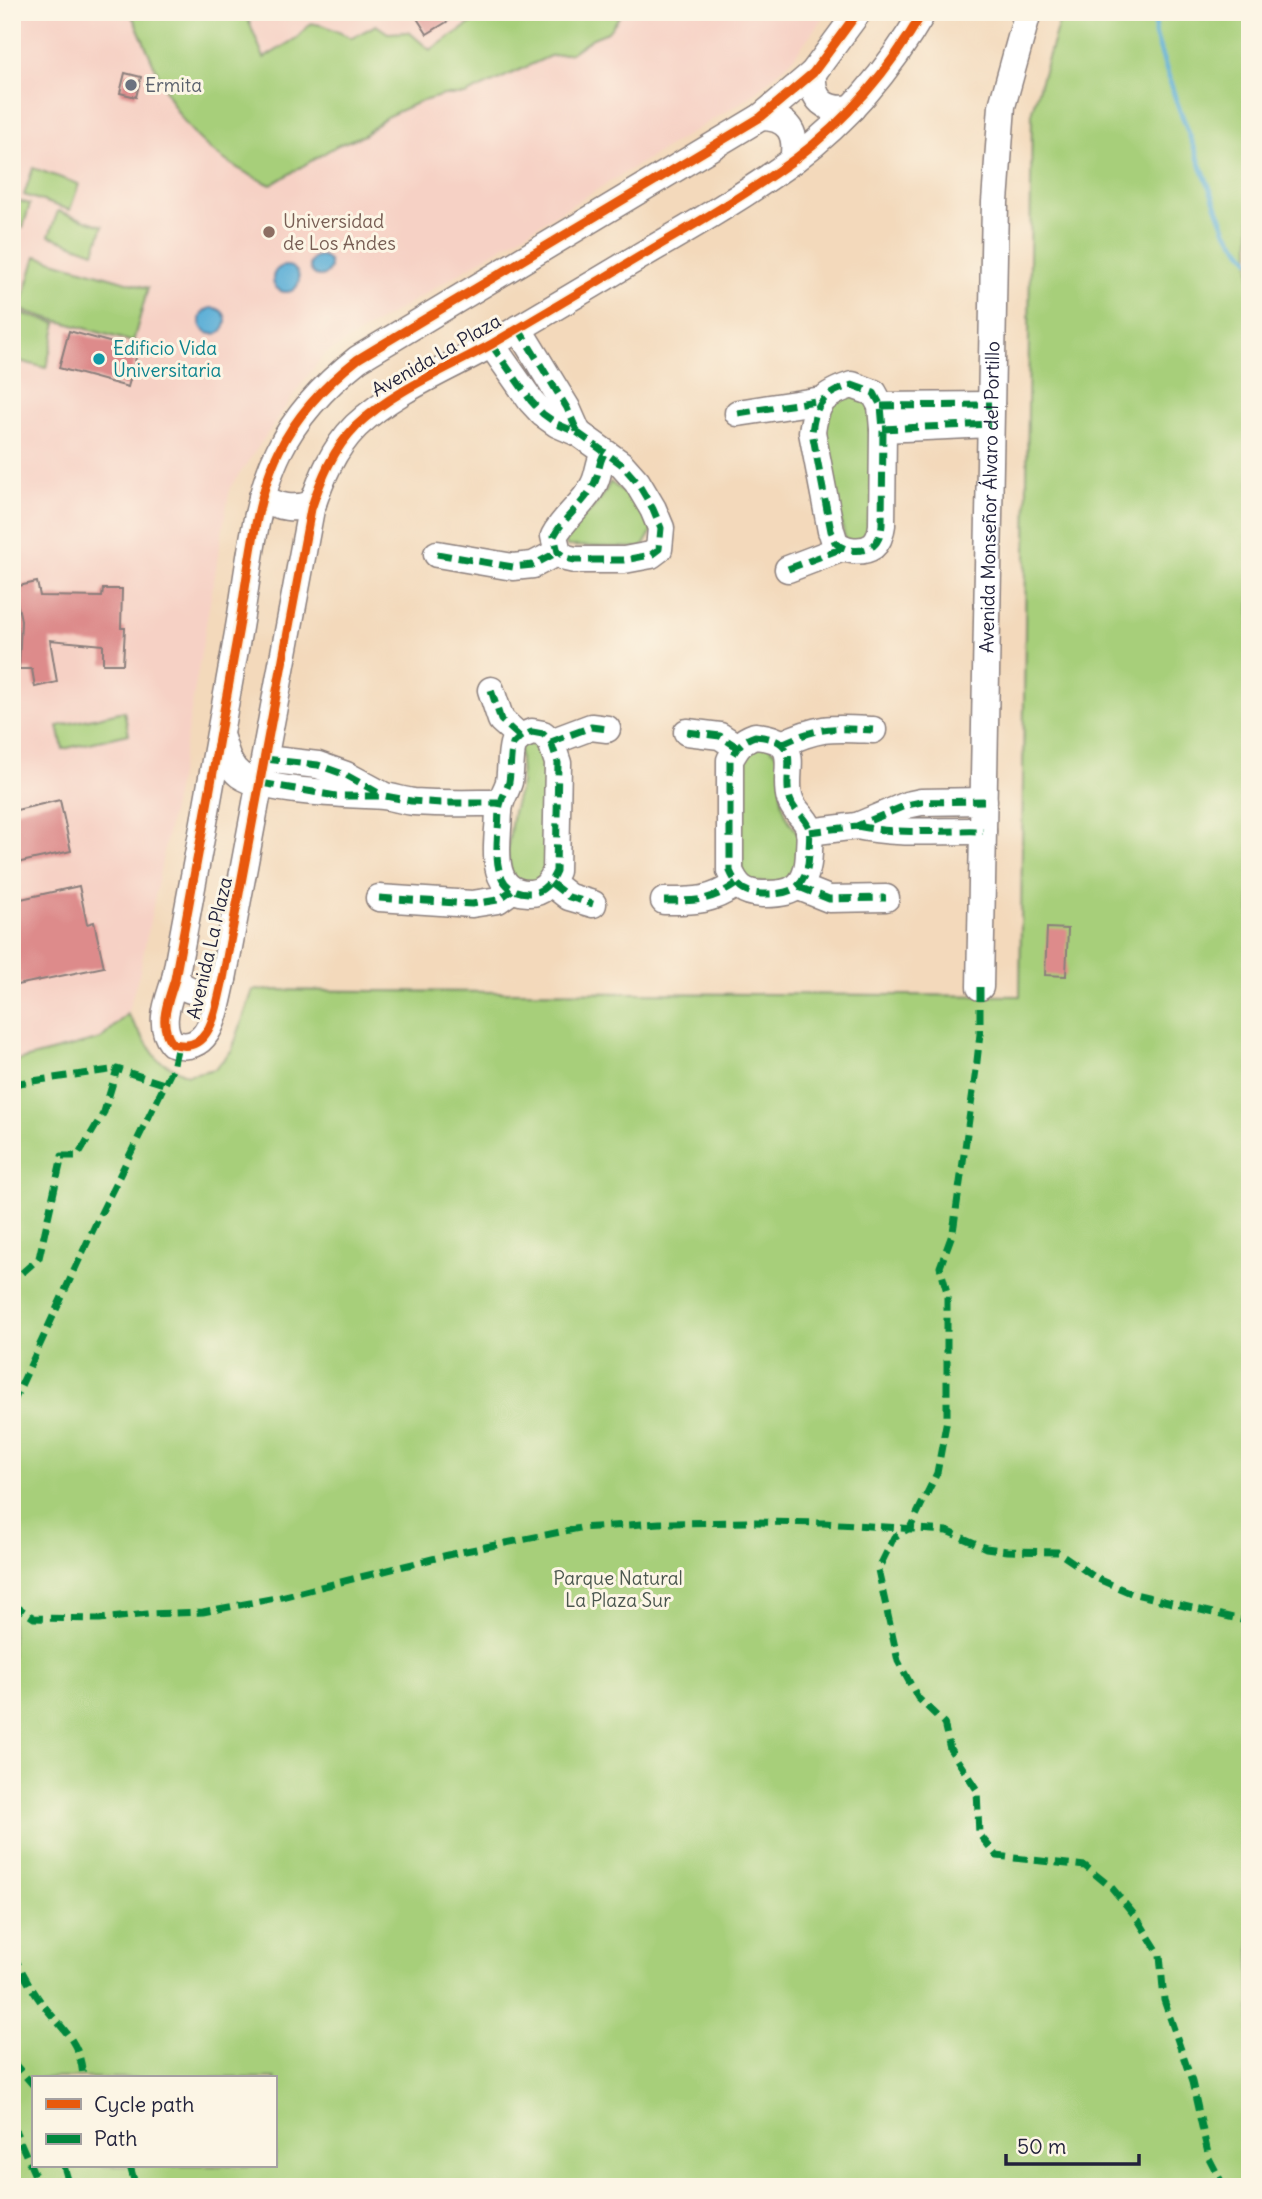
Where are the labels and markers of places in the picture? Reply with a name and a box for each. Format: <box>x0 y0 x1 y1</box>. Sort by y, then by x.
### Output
place label: Ermita <box>145 73 202 97</box>
marker: Ermita <box>123 77 139 93</box>
place label: Universidad de Los Andes <box>283 209 396 255</box>
marker: Universidad de Los Andes <box>261 224 277 240</box>
place label: Edificio Vida Universitaria <box>113 336 221 382</box>
marker: Edificio Vida Universitaria <box>91 351 107 367</box>

